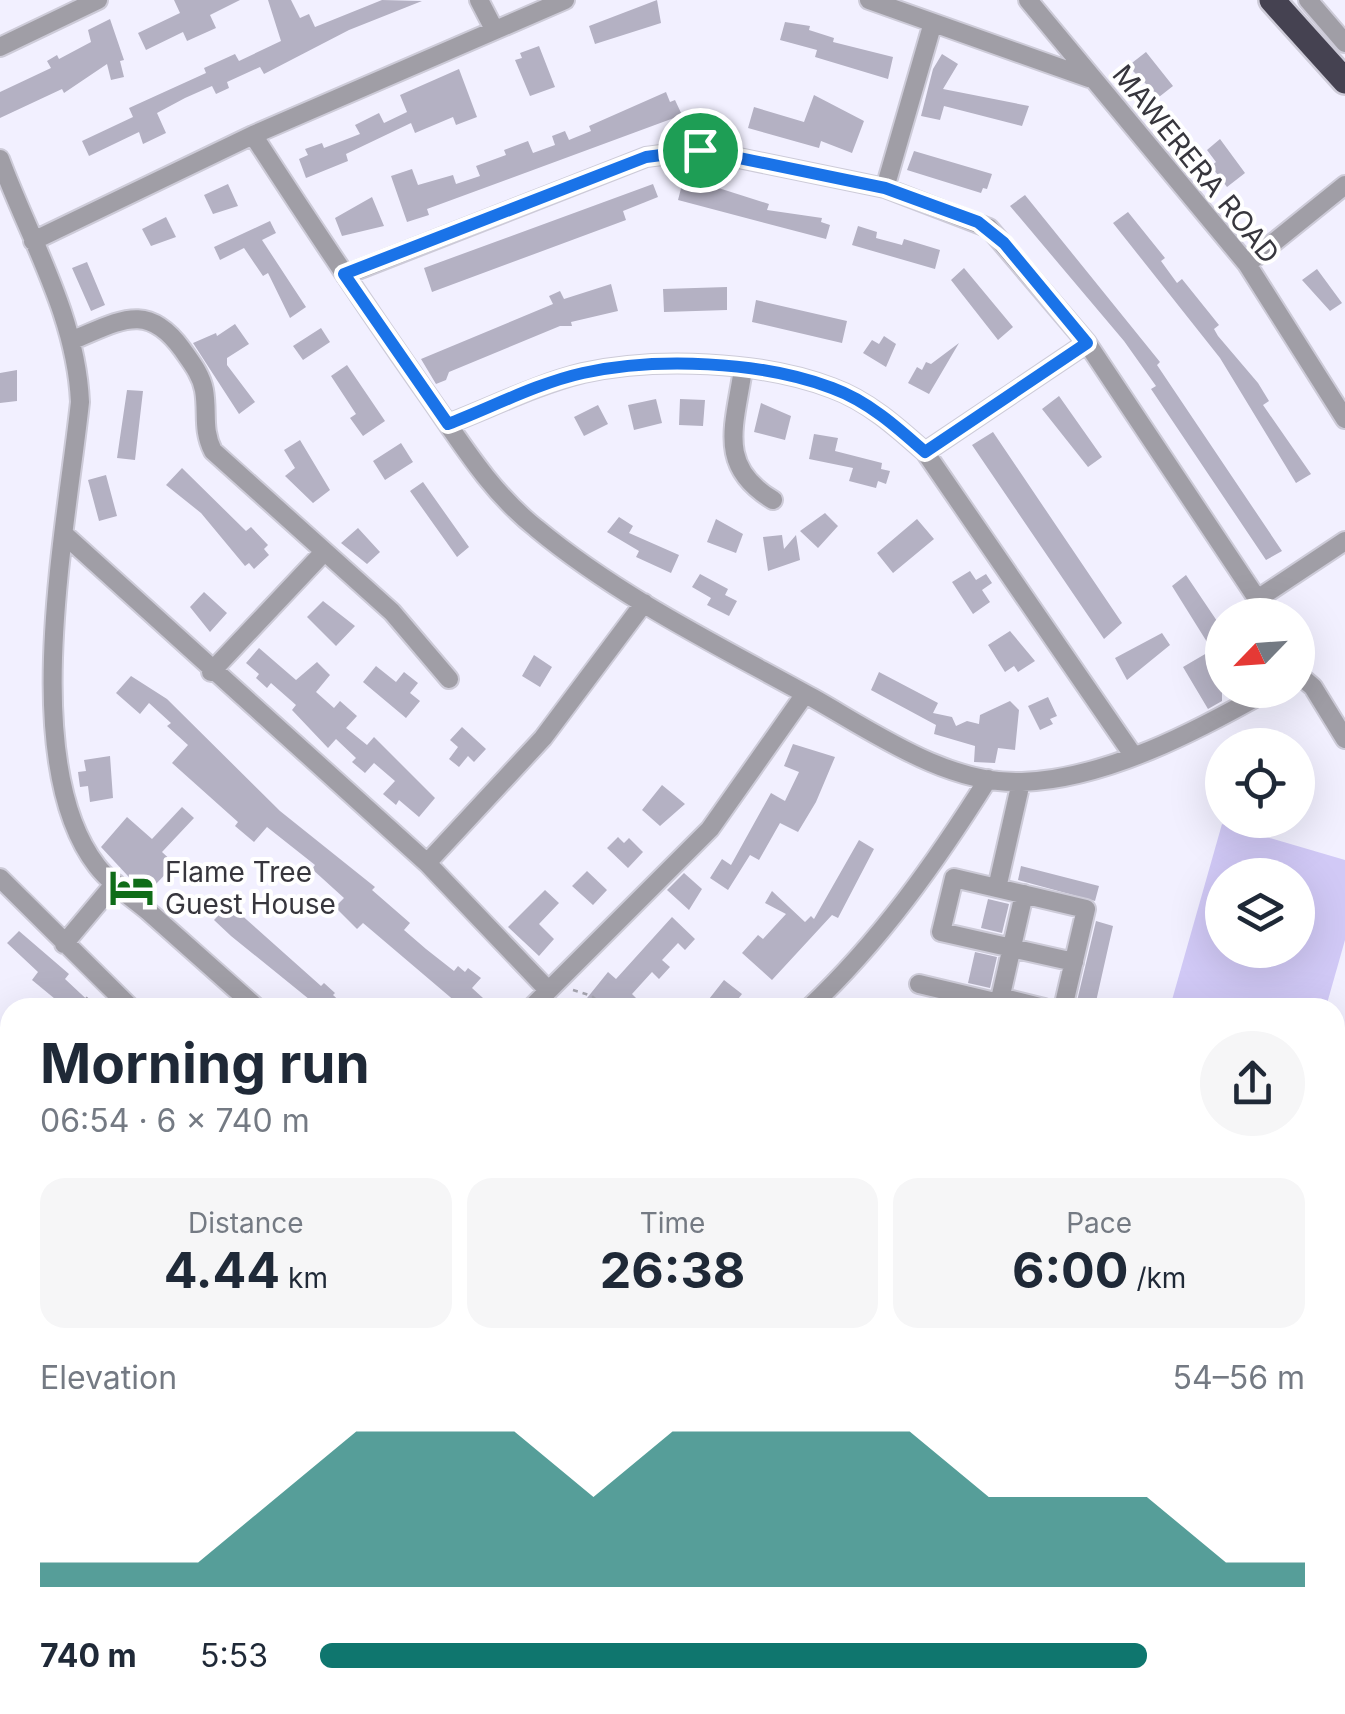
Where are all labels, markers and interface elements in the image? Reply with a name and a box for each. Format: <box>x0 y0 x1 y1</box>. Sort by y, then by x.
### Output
street label: MAWERERA ROAD <box>1106 58 1286 270</box>
pin <box>658 108 743 193</box>
icon: arrive <box>673 123 728 178</box>
north arrow <box>1205 598 1315 708</box>
map controls <box>1205 598 1315 968</box>
button: locate <box>1205 728 1315 838</box>
place label: Flame Tree Guest House <box>165 855 336 921</box>
button: layers <box>1205 858 1315 968</box>
hotel icon: Flame Tree Guest House <box>108 864 156 912</box>
text: Morning run <box>40 1030 370 1096</box>
button: share <box>1200 1031 1305 1136</box>
text: 06:54 · 6 × 740 m <box>40 1101 310 1140</box>
text: Distance <box>188 1206 304 1240</box>
text: Time <box>640 1206 705 1240</box>
text: Pace <box>1066 1206 1132 1240</box>
text: 4.44 <box>164 1240 280 1300</box>
text: 26:38 <box>600 1240 745 1300</box>
text: 6:00 <box>1012 1240 1129 1300</box>
text: km <box>280 1261 328 1295</box>
text: /km <box>1129 1261 1186 1295</box>
text: Elevation <box>40 1358 177 1397</box>
text: 54–56 m <box>1173 1358 1305 1397</box>
text: 740 m <box>40 1636 137 1675</box>
text: 5:53 <box>200 1636 268 1675</box>

